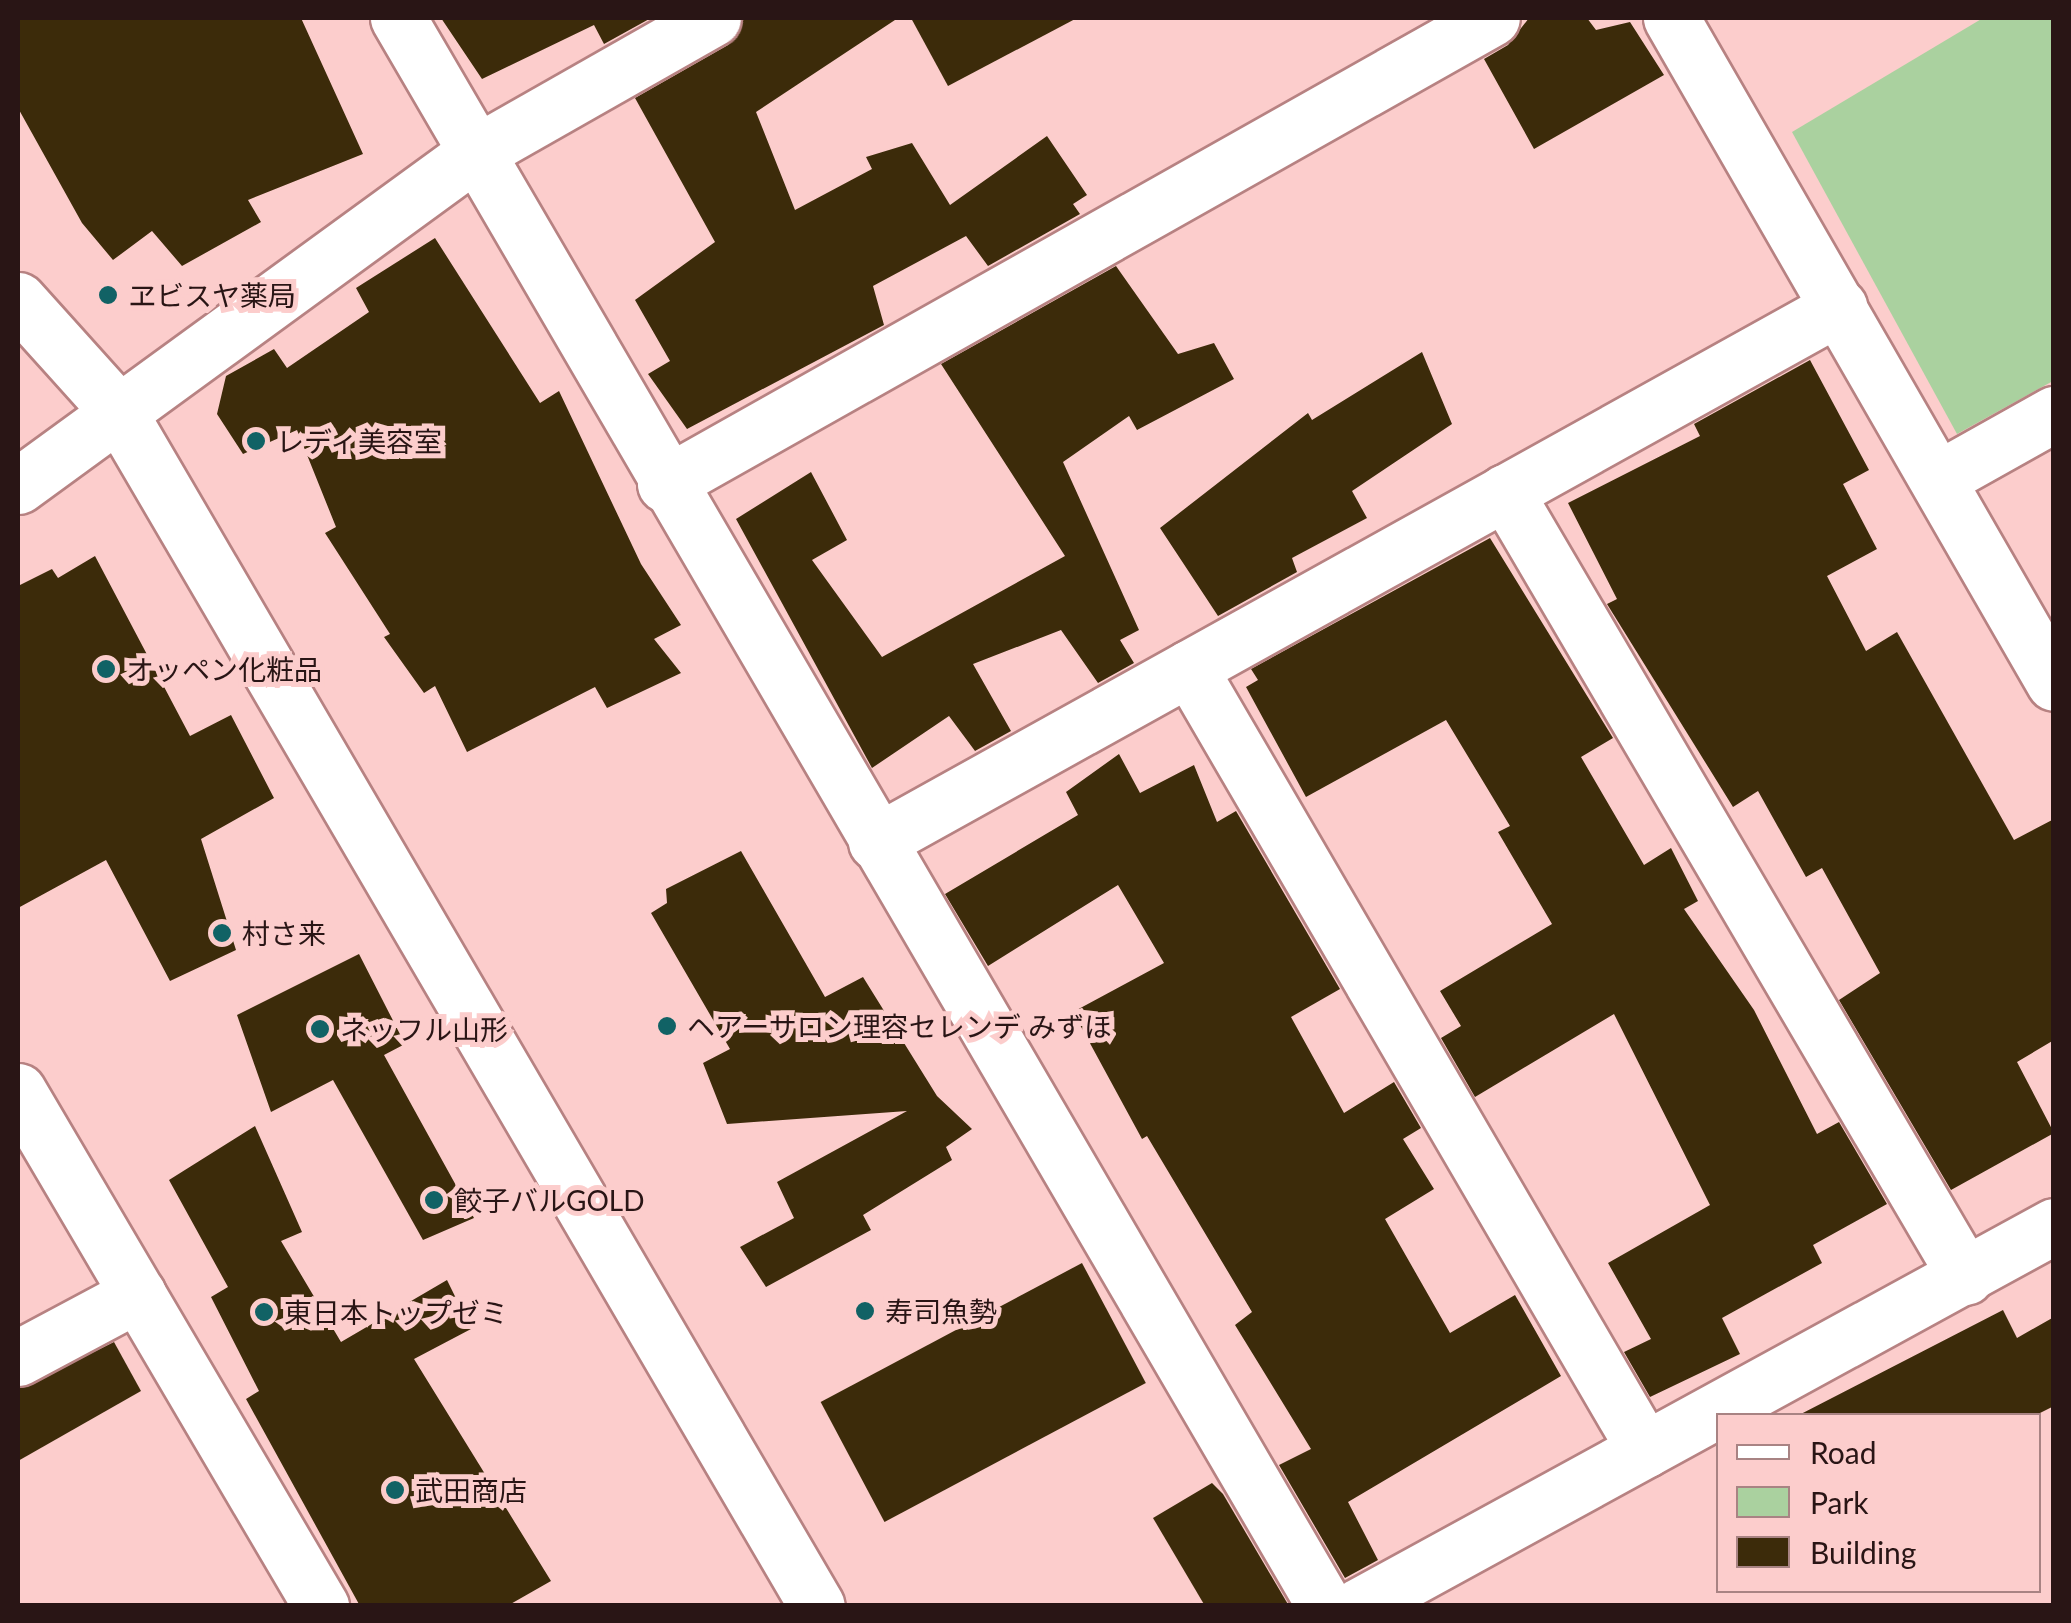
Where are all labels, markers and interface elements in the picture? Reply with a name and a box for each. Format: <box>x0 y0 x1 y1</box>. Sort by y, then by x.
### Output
place label: ヱビスヤ薬局 <box>128 278 296 312</box>
marker: ヱビスヤ薬局 <box>97 284 119 306</box>
place label: レディ美容室 <box>276 424 444 458</box>
marker: レディ美容室 <box>245 430 267 452</box>
place label: オッペン化粧品 <box>126 652 322 686</box>
marker: オッペン化粧品 <box>95 658 117 680</box>
place label: 村さ来 <box>242 916 326 950</box>
marker: 村さ来 <box>211 922 233 944</box>
place label: ヘアーサロン理容セレンデ みずほ <box>687 1009 1112 1043</box>
place label: ネッフル山形 <box>340 1012 508 1046</box>
marker: ヘアーサロン理容セレンデ みずほ <box>656 1015 678 1037</box>
marker: ネッフル山形 <box>309 1018 331 1040</box>
place label: 餃子バルGOLD <box>454 1183 645 1217</box>
marker: 餃子バルGOLD <box>423 1189 445 1211</box>
place label: 寿司魚勢 <box>885 1294 997 1328</box>
place label: 東日本トップゼミ <box>284 1295 508 1329</box>
marker: 寿司魚勢 <box>854 1300 876 1322</box>
marker: 東日本トップゼミ <box>253 1301 275 1323</box>
legend <box>1716 1413 2041 1593</box>
text: Road <box>1810 1434 1877 1470</box>
place label: 武田商店 <box>415 1473 527 1507</box>
marker: 武田商店 <box>384 1479 406 1501</box>
text: Park <box>1810 1484 1869 1520</box>
text: Building <box>1810 1534 1916 1570</box>

